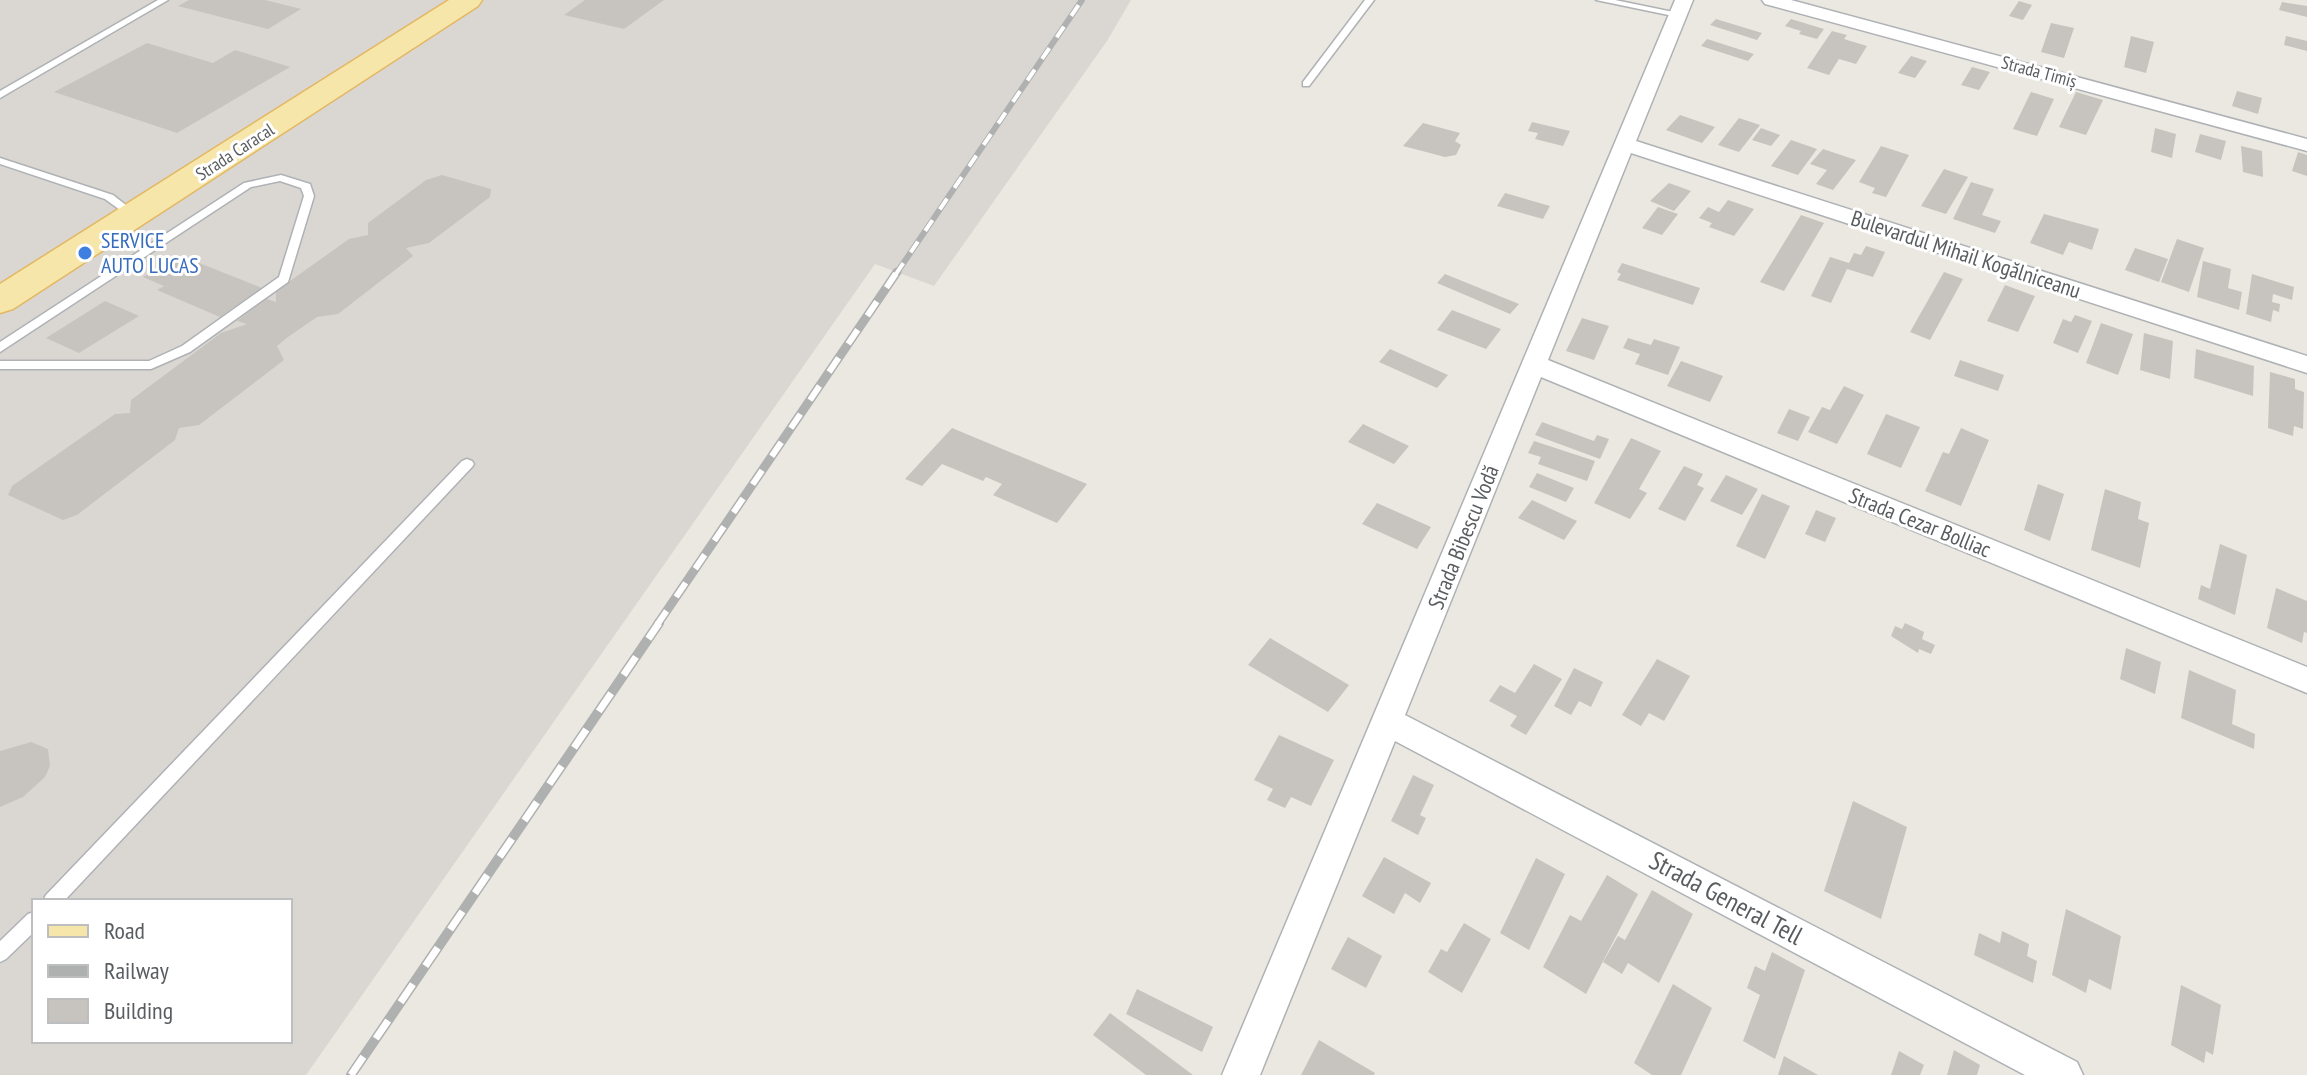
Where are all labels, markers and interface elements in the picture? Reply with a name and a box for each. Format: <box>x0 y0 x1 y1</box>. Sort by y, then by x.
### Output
street label: Strada Timiș <box>1999 50 2079 93</box>
street label: Strada Caracal <box>191 117 279 185</box>
street label: Bulevardul Mihail Kogălniceanu <box>1848 204 2084 304</box>
place label: SERVICE AUTO LUCAS <box>101 226 199 279</box>
marker: SERVICE AUTO LUCAS <box>76 244 94 262</box>
street label: Strada Bibescu Vodă <box>1421 461 1505 613</box>
street label: Strada Cezar Bolliac <box>1845 481 1995 563</box>
street label: Strada General Tell <box>1644 843 1809 952</box>
legend <box>32 899 292 1043</box>
text: Road <box>104 915 145 946</box>
text: Railway <box>104 955 169 986</box>
text: Building <box>104 995 173 1026</box>

